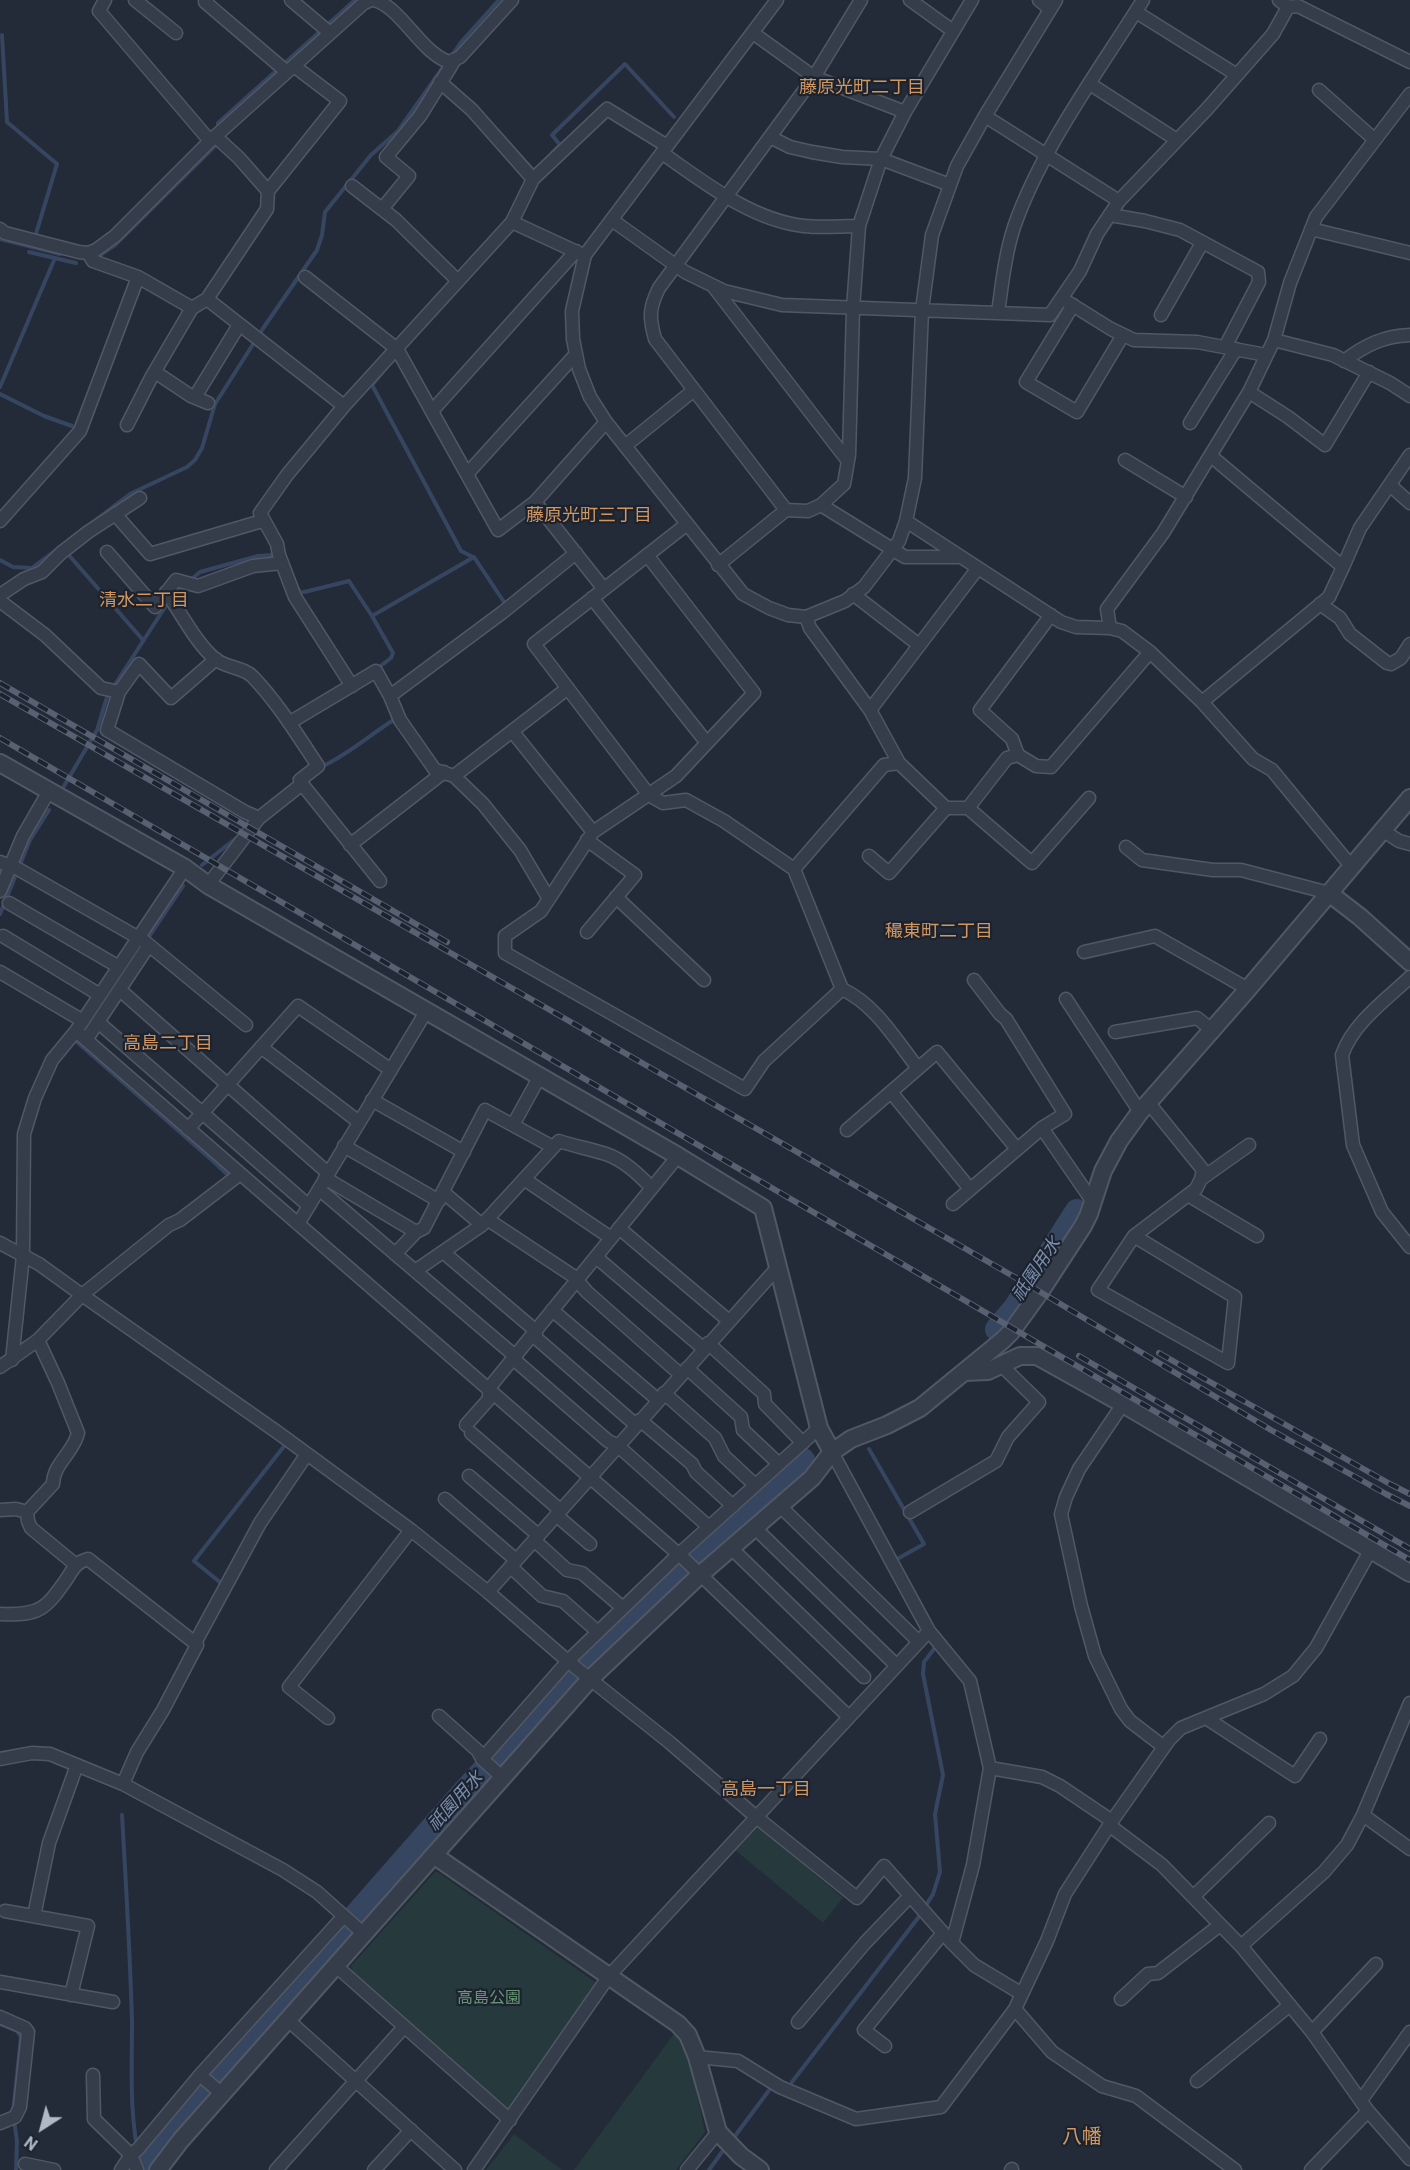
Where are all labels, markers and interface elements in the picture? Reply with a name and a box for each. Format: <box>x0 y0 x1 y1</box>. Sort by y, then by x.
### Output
district label: 藤原光町二丁目 <box>799 77 925 99</box>
district label: 藤原光町三丁目 <box>526 505 652 527</box>
district label: 清水二丁目 <box>99 590 189 612</box>
district label: 穝東町二丁目 <box>885 921 993 943</box>
district label: 高島二丁目 <box>123 1033 213 1055</box>
water label: 祇園用水 <box>1008 1234 1066 1306</box>
water label: 祇園用水 <box>424 1768 488 1836</box>
district label: 高島一丁目 <box>721 1779 811 1801</box>
park label: 高島公園 <box>457 1989 521 2009</box>
north arrow <box>12 2098 72 2158</box>
district label: 八幡 <box>1062 2126 1102 2150</box>
text: N <box>21 2132 41 2154</box>

